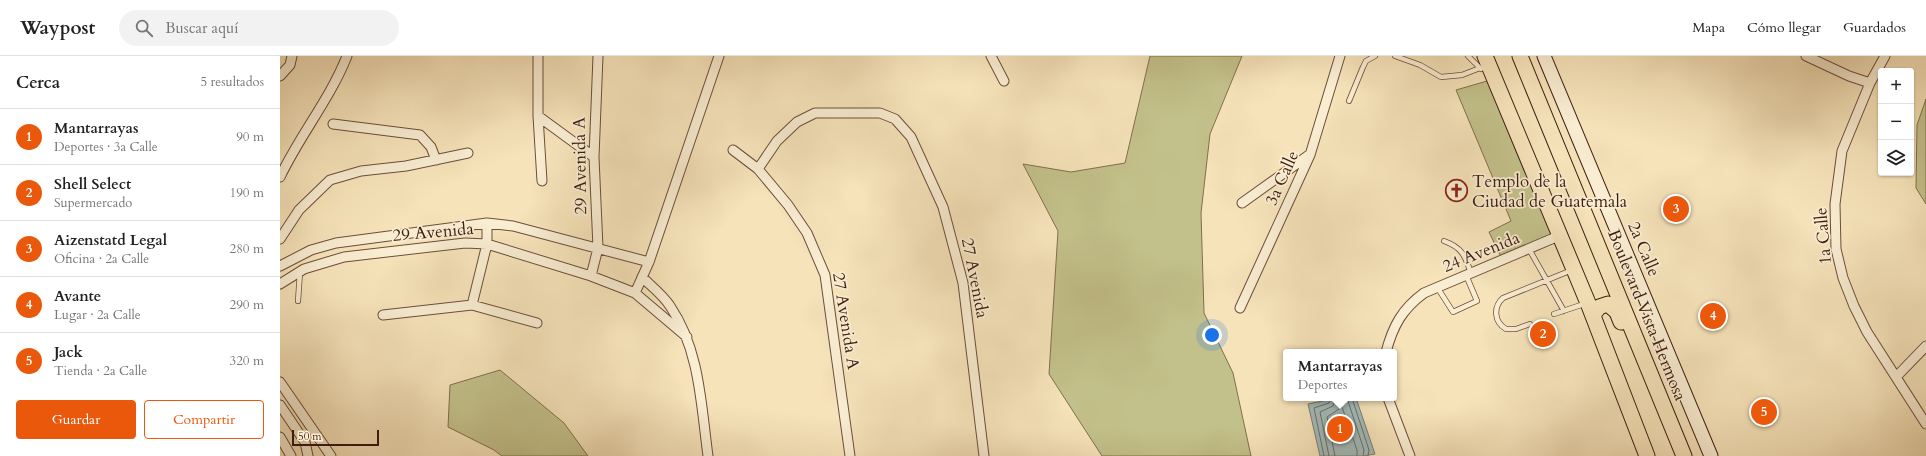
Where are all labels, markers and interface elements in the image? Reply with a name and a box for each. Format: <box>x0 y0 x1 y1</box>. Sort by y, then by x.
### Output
search box <box>119 10 399 46</box>
text: Waypost <box>20 15 95 41</box>
icon: search <box>133 17 155 39</box>
text: Buscar aquí <box>165 18 239 38</box>
text: Mapa <box>1692 18 1725 37</box>
text: Cómo llegar <box>1747 18 1821 37</box>
text: Guardados <box>1843 18 1906 37</box>
map controls <box>1878 68 1914 176</box>
button: + <box>1878 68 1914 104</box>
text: Cerca <box>16 71 60 94</box>
text: 5 resultados <box>200 73 264 91</box>
button: − <box>1878 104 1914 140</box>
street label: 29 Avenida A <box>568 116 592 215</box>
text: Mantarrayas <box>54 118 138 138</box>
text: 1 <box>26 128 32 146</box>
text: 90 m <box>236 128 264 146</box>
text: Deportes · 3a Calle <box>54 138 158 156</box>
button: layers <box>1878 140 1914 176</box>
street label: 3a Calle <box>1260 147 1304 209</box>
place label: Templo de la Ciudad de Guatemala <box>1472 170 1628 213</box>
text: Shell Select <box>54 174 131 194</box>
church icon: Templo de la Ciudad de Guatemala <box>1443 178 1469 204</box>
text: 2 <box>26 184 32 202</box>
text: 190 m <box>230 184 264 202</box>
text: Supermercado <box>54 194 132 212</box>
pin: 3 <box>1663 194 1689 224</box>
street label: 1a Calle <box>1809 206 1837 266</box>
street label: 29 Avenida <box>392 217 475 247</box>
street label: 2a Calle <box>1622 218 1666 280</box>
street label: 24 Avenida <box>1439 226 1524 278</box>
street label: Boulevard Vista Hermosa <box>1602 226 1692 405</box>
text: Aizenstatd Legal <box>54 230 167 250</box>
street label: 27 Avenida <box>956 236 994 321</box>
text: 3 <box>26 240 32 258</box>
text: 280 m <box>230 240 264 258</box>
text: Oficina · 2a Calle <box>54 250 149 268</box>
street label: 27 Avenida A <box>827 271 865 372</box>
text: Avante <box>54 286 101 306</box>
text: 4 <box>26 296 32 314</box>
text: 290 m <box>230 296 264 314</box>
pin: 4 <box>1700 301 1726 331</box>
text: Lugar · 2a Calle <box>54 306 141 324</box>
pin: 2 <box>1530 319 1556 349</box>
your location <box>1202 325 1222 345</box>
text: Jack <box>54 342 83 362</box>
popup <box>1283 349 1397 401</box>
text: 5 <box>26 352 32 370</box>
text: 320 m <box>230 352 264 370</box>
text: Mantarrayas <box>1298 356 1382 376</box>
text: Tienda · 2a Calle <box>54 362 147 380</box>
text: Deportes <box>1298 376 1347 394</box>
pin: 5 <box>1751 397 1777 427</box>
button: Guardar <box>16 400 136 439</box>
button: Compartir <box>144 400 264 439</box>
pin: 1 <box>1327 414 1353 444</box>
scale bar <box>292 428 379 447</box>
text: 50 m <box>298 429 322 444</box>

